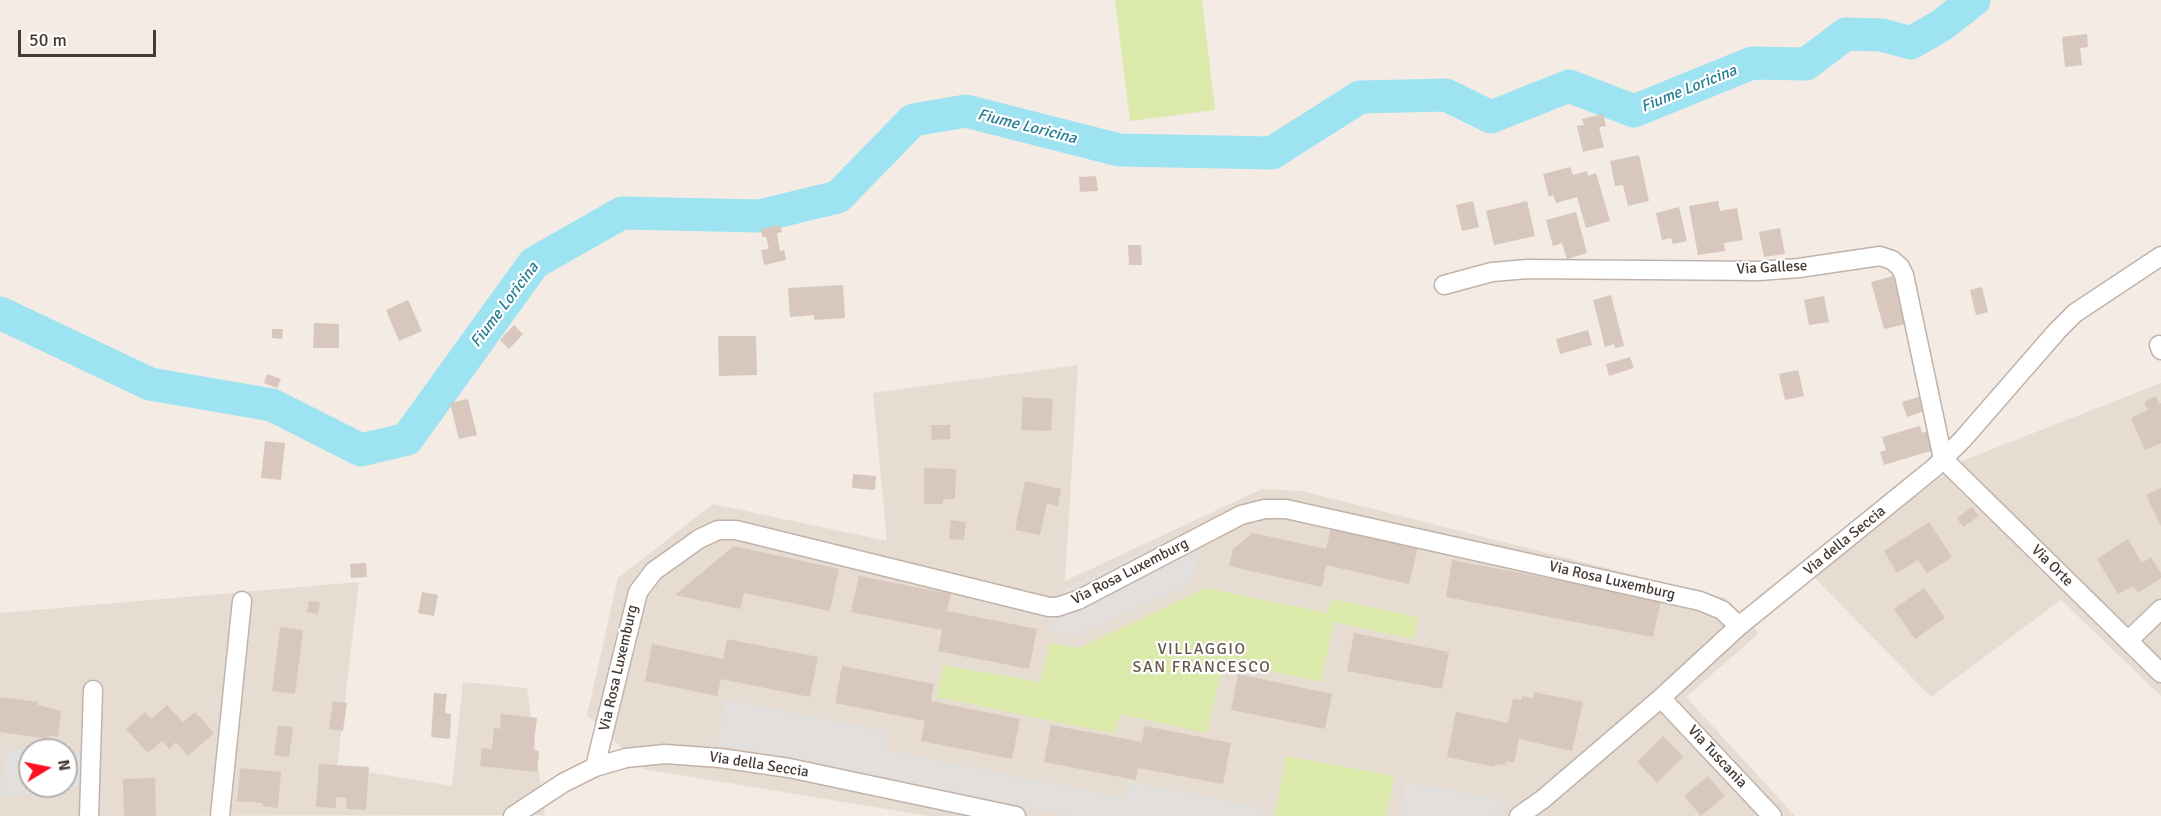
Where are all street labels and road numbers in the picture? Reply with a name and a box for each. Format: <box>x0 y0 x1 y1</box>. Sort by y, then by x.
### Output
street label: Via Gallese <box>1736 257 1808 279</box>
street label: Via della Seccia <box>1800 502 1890 580</box>
street label: Via Rosa Luxemburg <box>1069 535 1191 609</box>
street label: Via Orte <box>2027 541 2077 591</box>
street label: Via Rosa Luxemburg <box>1547 558 1677 604</box>
street label: Via Rosa Luxemburg <box>596 603 642 733</box>
street label: Via Tuscania <box>1683 722 1751 792</box>
street label: Via della Seccia <box>708 748 810 782</box>

